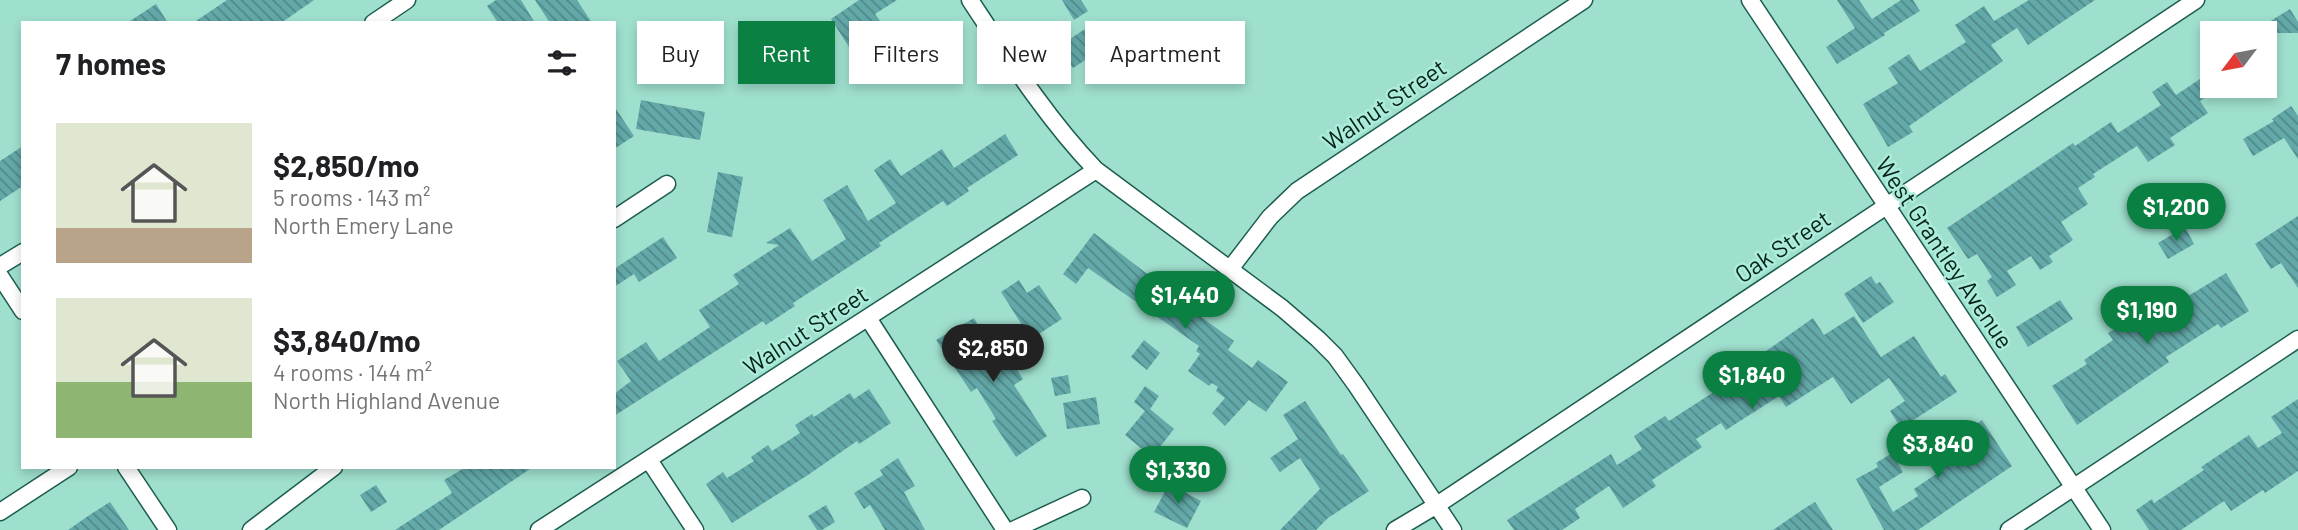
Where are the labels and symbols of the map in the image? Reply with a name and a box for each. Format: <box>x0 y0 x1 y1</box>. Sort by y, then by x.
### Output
north arrow <box>2200 21 2277 98</box>
street label: Walnut Street <box>1317 52 1451 156</box>
street label: West Grantley Avenue <box>1870 151 2020 354</box>
pin: $1,200 <box>2119 184 2233 243</box>
street label: Oak Street <box>1729 203 1836 288</box>
pin: $1,440 <box>1128 272 1242 331</box>
street label: Walnut Street <box>738 279 873 381</box>
pin: $1,190 <box>2090 286 2204 346</box>
pin: $2,850 <box>936 324 1050 384</box>
pin: $1,840 <box>1695 352 1809 411</box>
pin: $3,840 <box>1881 420 1995 480</box>
pin: $1,330 <box>1121 447 1235 506</box>

